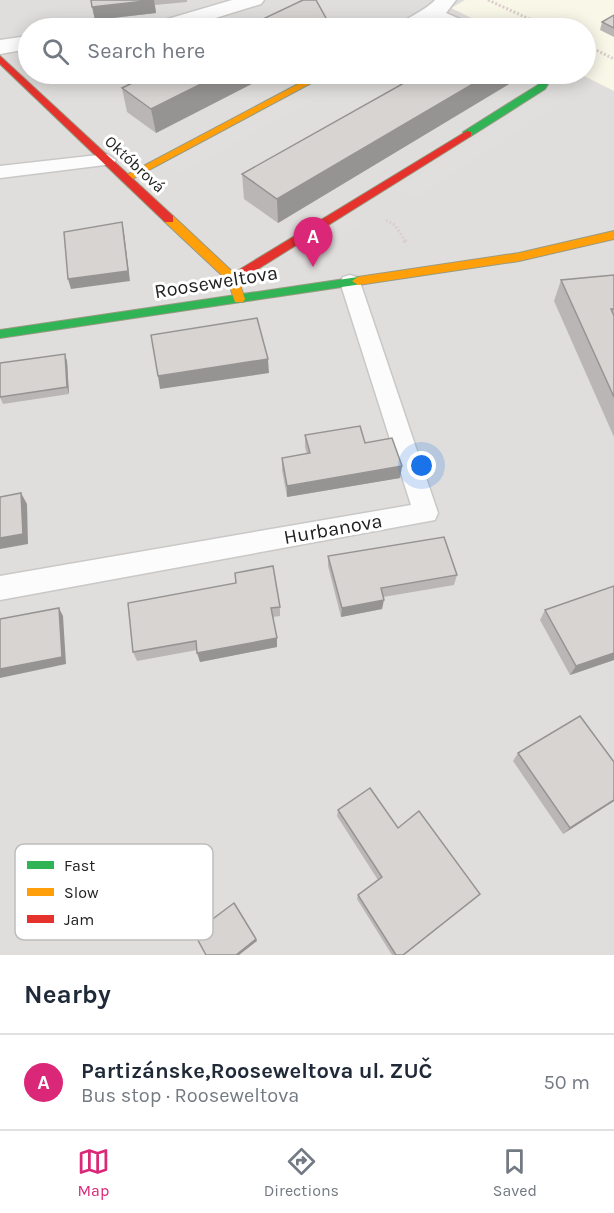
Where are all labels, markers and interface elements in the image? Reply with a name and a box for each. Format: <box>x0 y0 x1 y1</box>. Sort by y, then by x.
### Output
search box <box>18 18 596 84</box>
icon: search <box>39 35 72 68</box>
text: Search here <box>87 38 205 64</box>
street label: Októbrová <box>101 131 169 197</box>
pin: A <box>294 218 332 267</box>
street label: Rooseweltova <box>153 261 279 303</box>
your location <box>407 451 436 480</box>
street label: Hurbanova <box>282 509 384 549</box>
legend <box>15 844 213 940</box>
text: Fast <box>64 856 95 875</box>
text: Slow <box>64 883 99 902</box>
text: Jam <box>64 910 94 929</box>
text: Nearby <box>24 979 111 1010</box>
text: Partizánske,Rooseweltova ul. ZUČ <box>81 1058 433 1084</box>
text: A <box>37 1071 50 1094</box>
text: 50 m <box>543 1071 590 1094</box>
text: Bus stop · Rooseweltova <box>81 1084 299 1107</box>
tab: Map <box>77 1145 110 1200</box>
tab: Directions <box>264 1145 339 1200</box>
tab: Saved <box>493 1145 537 1200</box>

